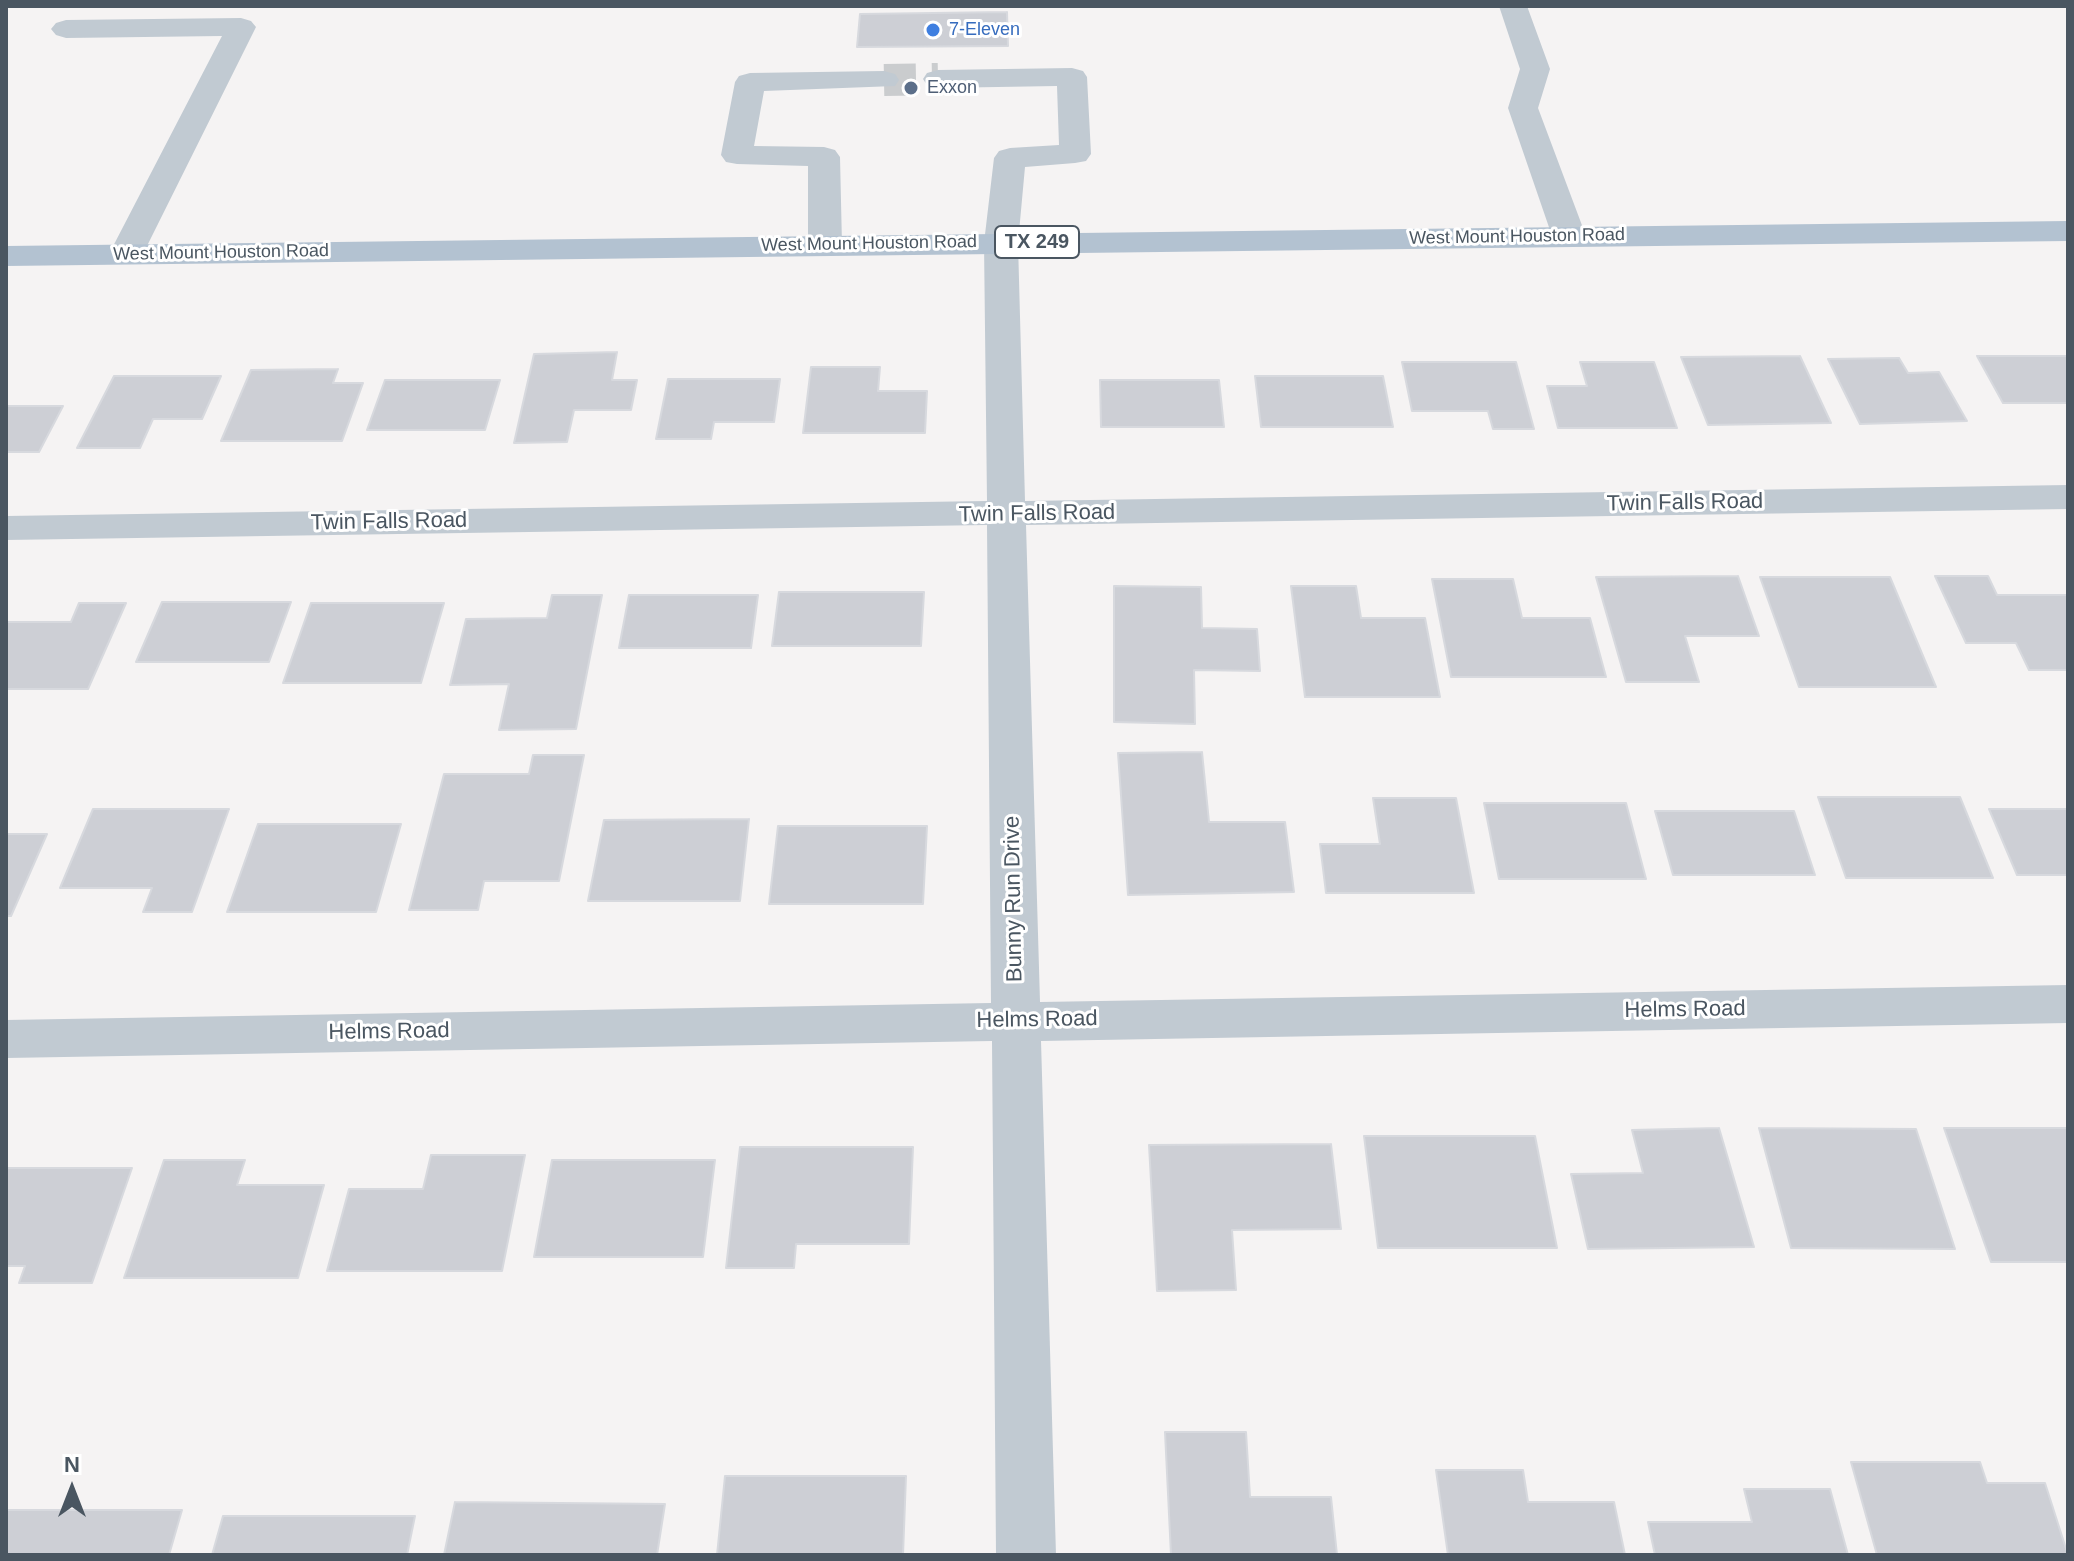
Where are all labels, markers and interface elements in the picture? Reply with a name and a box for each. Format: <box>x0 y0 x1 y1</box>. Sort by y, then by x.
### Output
place label: 7-Eleven <box>949 19 1020 41</box>
marker: 7-Eleven <box>924 21 942 39</box>
place label: Exxon <box>927 77 977 99</box>
marker: Exxon <box>902 79 920 97</box>
street label: West Mount Houston Road <box>1409 224 1625 250</box>
road number: TX 249 <box>995 226 1079 258</box>
street label: West Mount Houston Road <box>761 231 977 257</box>
street label: West Mount Houston Road <box>113 240 329 266</box>
street label: Twin Falls Road <box>1607 488 1763 518</box>
street label: Twin Falls Road <box>959 499 1115 529</box>
street label: Twin Falls Road <box>311 507 467 537</box>
street label: Bunny Run Drive <box>999 816 1029 982</box>
street label: Helms Road <box>1624 996 1746 1024</box>
street label: Helms Road <box>976 1006 1098 1034</box>
street label: Helms Road <box>328 1018 450 1046</box>
north arrow <box>32 1449 112 1529</box>
text: N <box>64 1452 80 1477</box>

